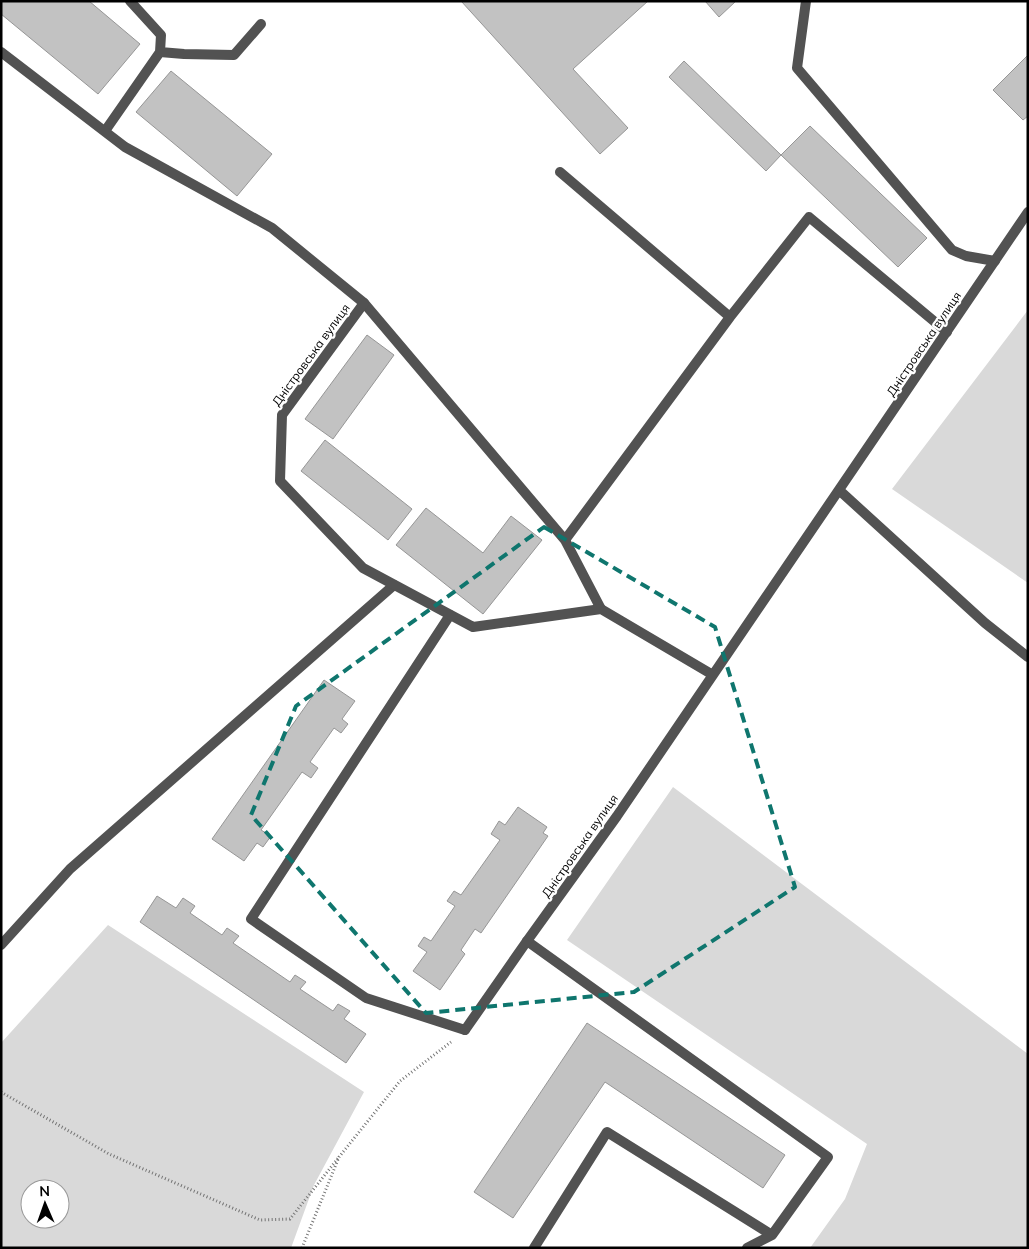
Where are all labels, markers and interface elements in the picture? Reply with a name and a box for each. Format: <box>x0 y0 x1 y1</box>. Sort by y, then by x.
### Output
street label: Дністровська вулиця <box>883 289 964 399</box>
street label: Дністровська вулиця <box>268 301 353 409</box>
street label: Дністровська вулиця <box>538 791 621 900</box>
north arrow <box>20 1179 70 1229</box>
text: N <box>39 1182 50 1200</box>

